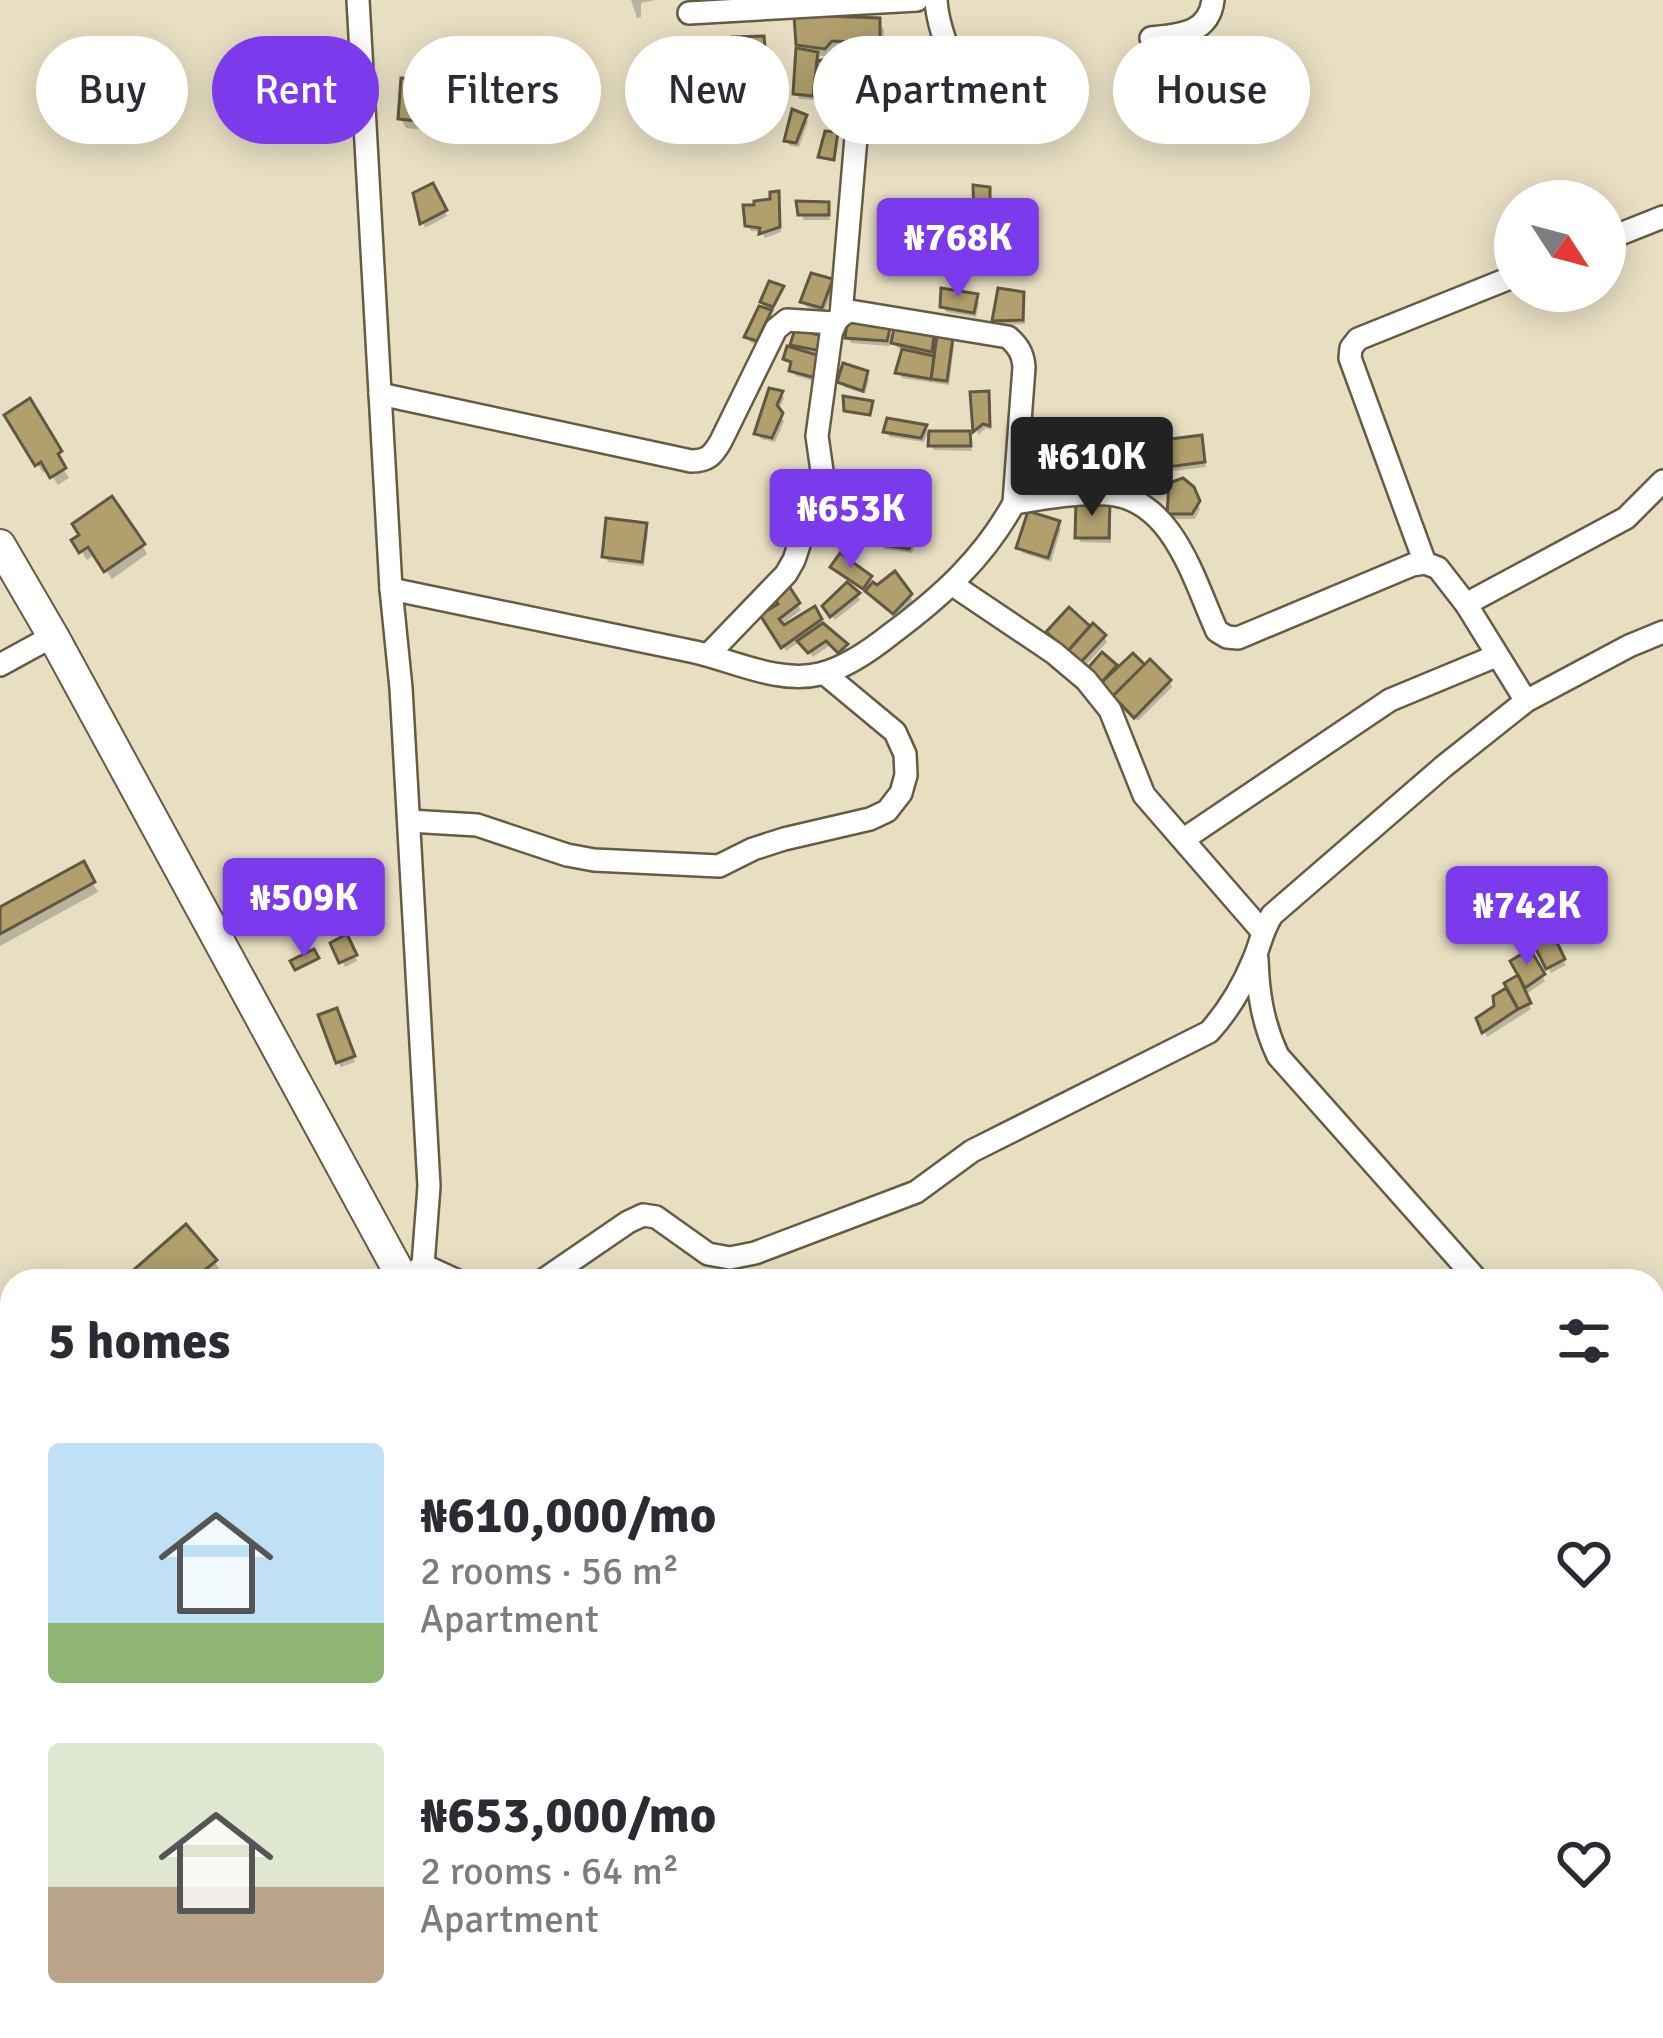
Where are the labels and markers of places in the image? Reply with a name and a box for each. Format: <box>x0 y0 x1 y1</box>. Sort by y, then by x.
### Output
pin: ₦768K <box>874 198 1042 300</box>
pin: ₦610K <box>1008 417 1176 519</box>
pin: ₦653K <box>767 469 935 571</box>
pin: ₦509K <box>220 858 388 960</box>
pin: ₦742K <box>1443 866 1611 968</box>

